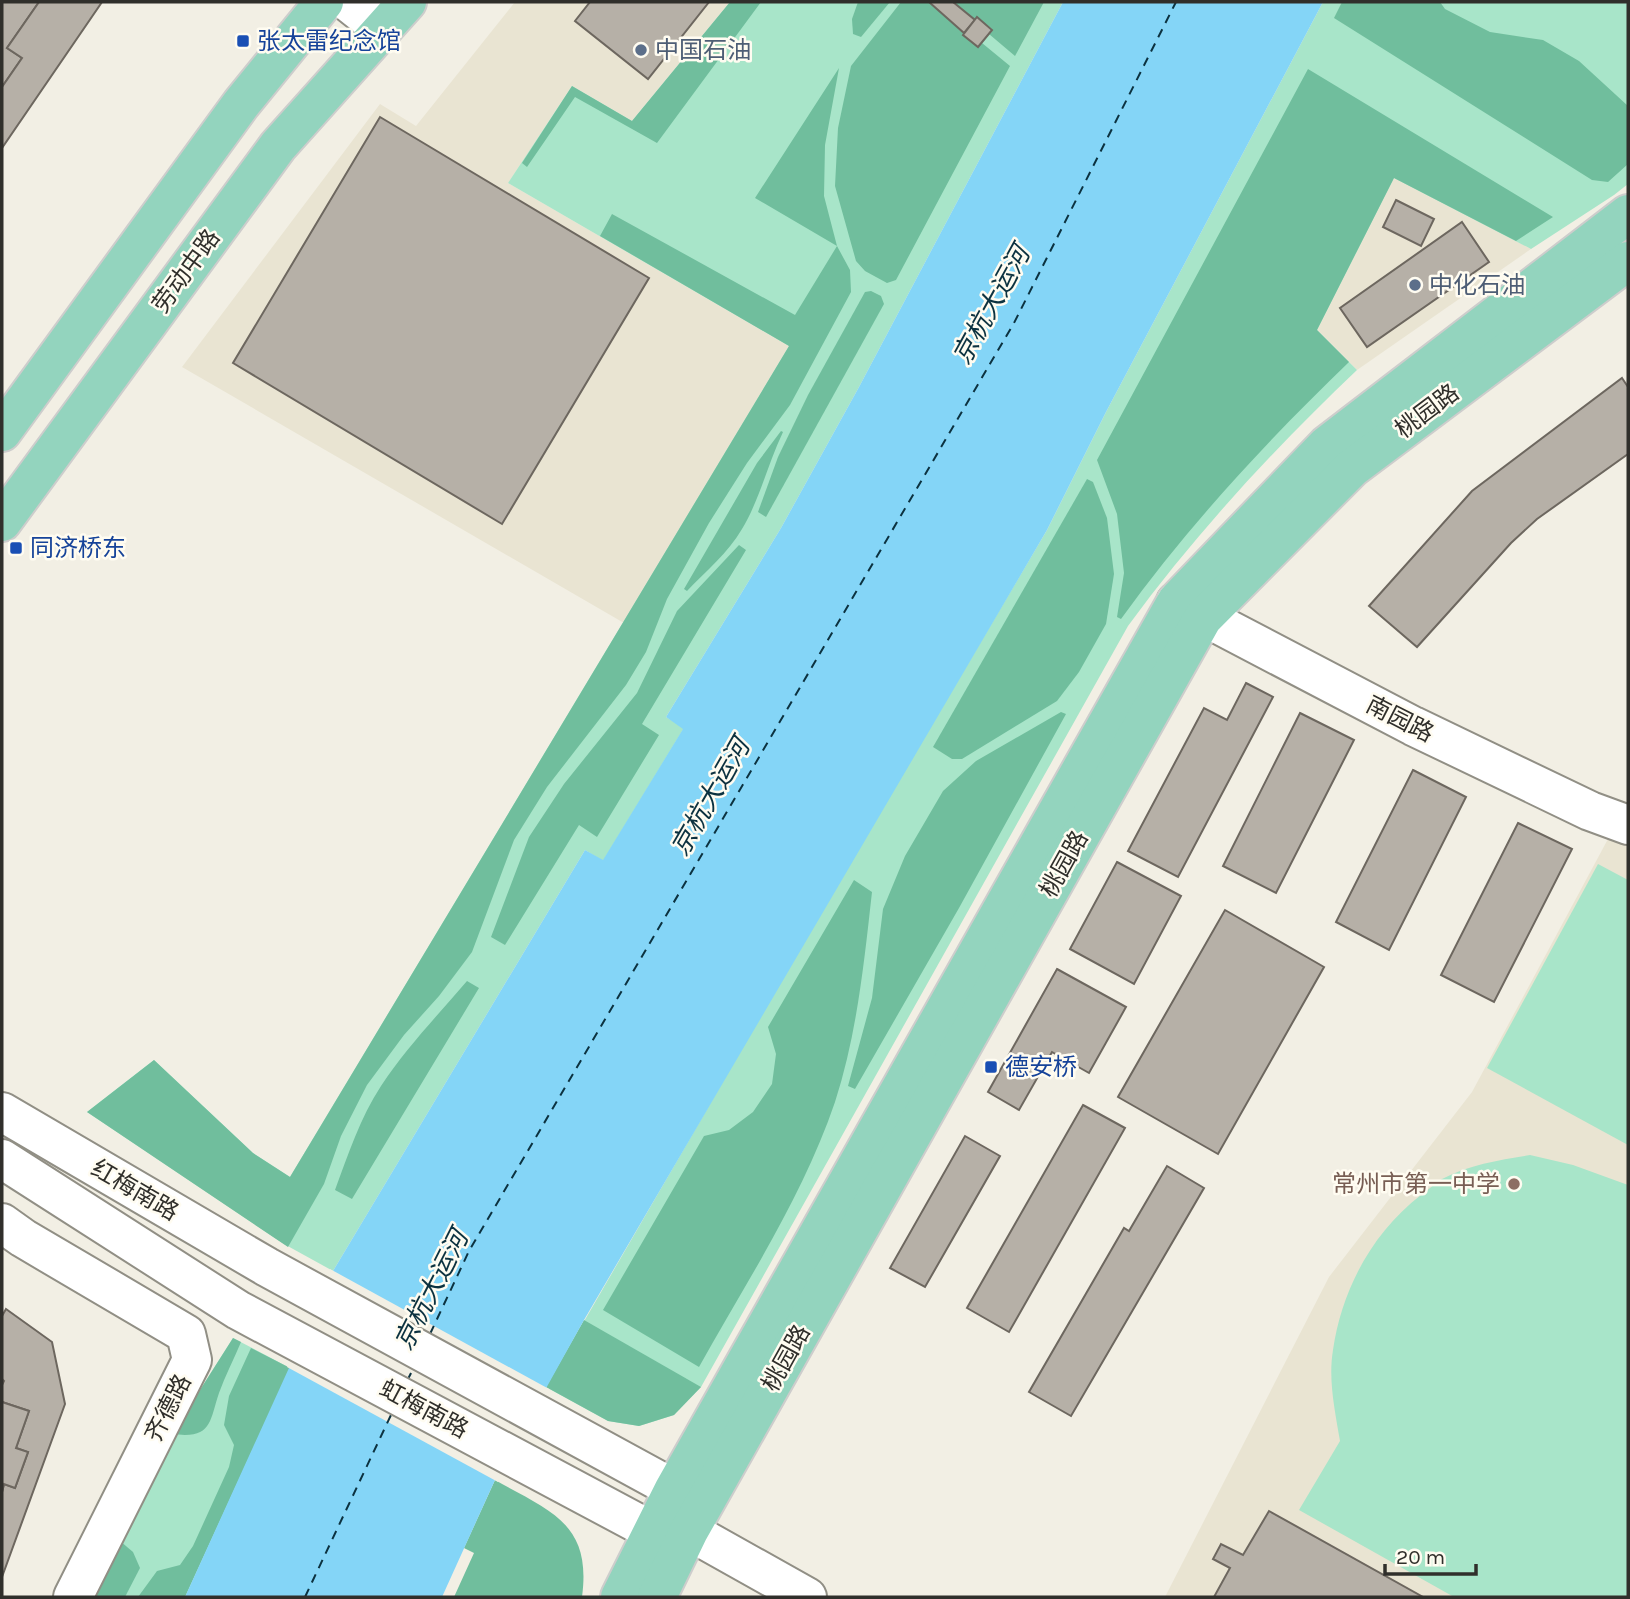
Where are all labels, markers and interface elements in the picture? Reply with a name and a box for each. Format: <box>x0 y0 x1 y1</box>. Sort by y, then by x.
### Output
place label: 张太雷纪念馆 <box>257 27 401 55</box>
marker: 张太雷纪念馆 <box>235 33 251 49</box>
place label: 中国石油 <box>655 36 751 64</box>
marker: 中国石油 <box>633 42 649 58</box>
street label: 劳动中路 <box>146 224 226 318</box>
water label: 京杭大运河 <box>946 237 1039 370</box>
place label: 中化石油 <box>1429 271 1525 299</box>
marker: 中化石油 <box>1407 277 1423 293</box>
street label: 桃园路 <box>1390 378 1464 444</box>
place label: 同济桥东 <box>30 534 126 562</box>
marker: 同济桥东 <box>8 540 24 556</box>
street label: 南园路 <box>1362 690 1438 748</box>
water label: 京杭大运河 <box>665 729 759 861</box>
street label: 桃园路 <box>1034 826 1094 902</box>
place label: 德安桥 <box>1005 1053 1077 1081</box>
marker: 德安桥 <box>983 1059 999 1075</box>
street label: 红梅南路 <box>86 1154 184 1226</box>
place label: 常州市第一中学 <box>1332 1170 1500 1198</box>
marker: 常州市第一中学 <box>1506 1176 1522 1192</box>
water label: 京杭大运河 <box>388 1221 477 1355</box>
street label: 桃园路 <box>756 1320 816 1396</box>
street label: 齐德路 <box>139 1370 197 1446</box>
street label: 虹梅南路 <box>375 1374 473 1444</box>
scale bar <box>1385 1532 1476 1576</box>
text: 20 m <box>1396 1545 1445 1569</box>

